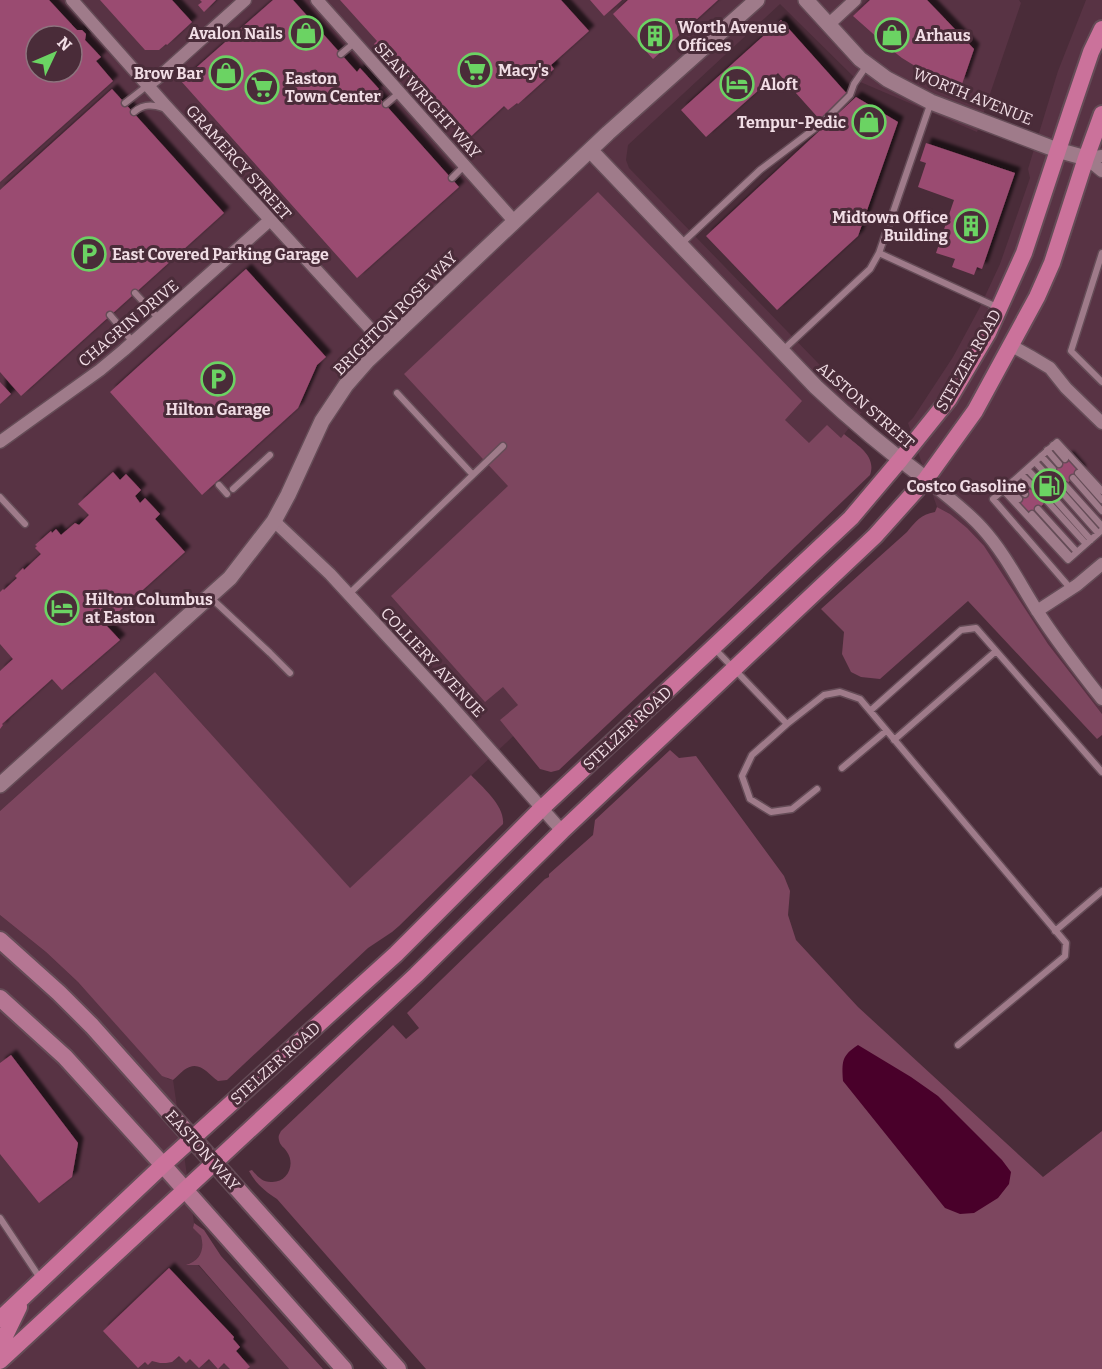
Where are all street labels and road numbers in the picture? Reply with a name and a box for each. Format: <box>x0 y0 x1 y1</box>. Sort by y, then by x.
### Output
street label: SEAN WRIGHT WAY <box>370 38 485 163</box>
street label: WORTH AVENUE <box>910 64 1035 129</box>
street label: GRAMERCY STREET <box>182 101 295 224</box>
street label: BRIGHTON ROSE WAY <box>330 247 462 379</box>
street label: CHAGRIN DRIVE <box>74 276 182 371</box>
street label: STELZER ROAD <box>932 306 1005 414</box>
street label: ALSTON STREET <box>813 358 918 453</box>
street label: COLLIERY AVENUE <box>377 604 488 721</box>
street label: STELZER ROAD <box>579 683 676 774</box>
street label: STELZER ROAD <box>227 1018 324 1109</box>
street label: EASTON WAY <box>162 1106 244 1195</box>

